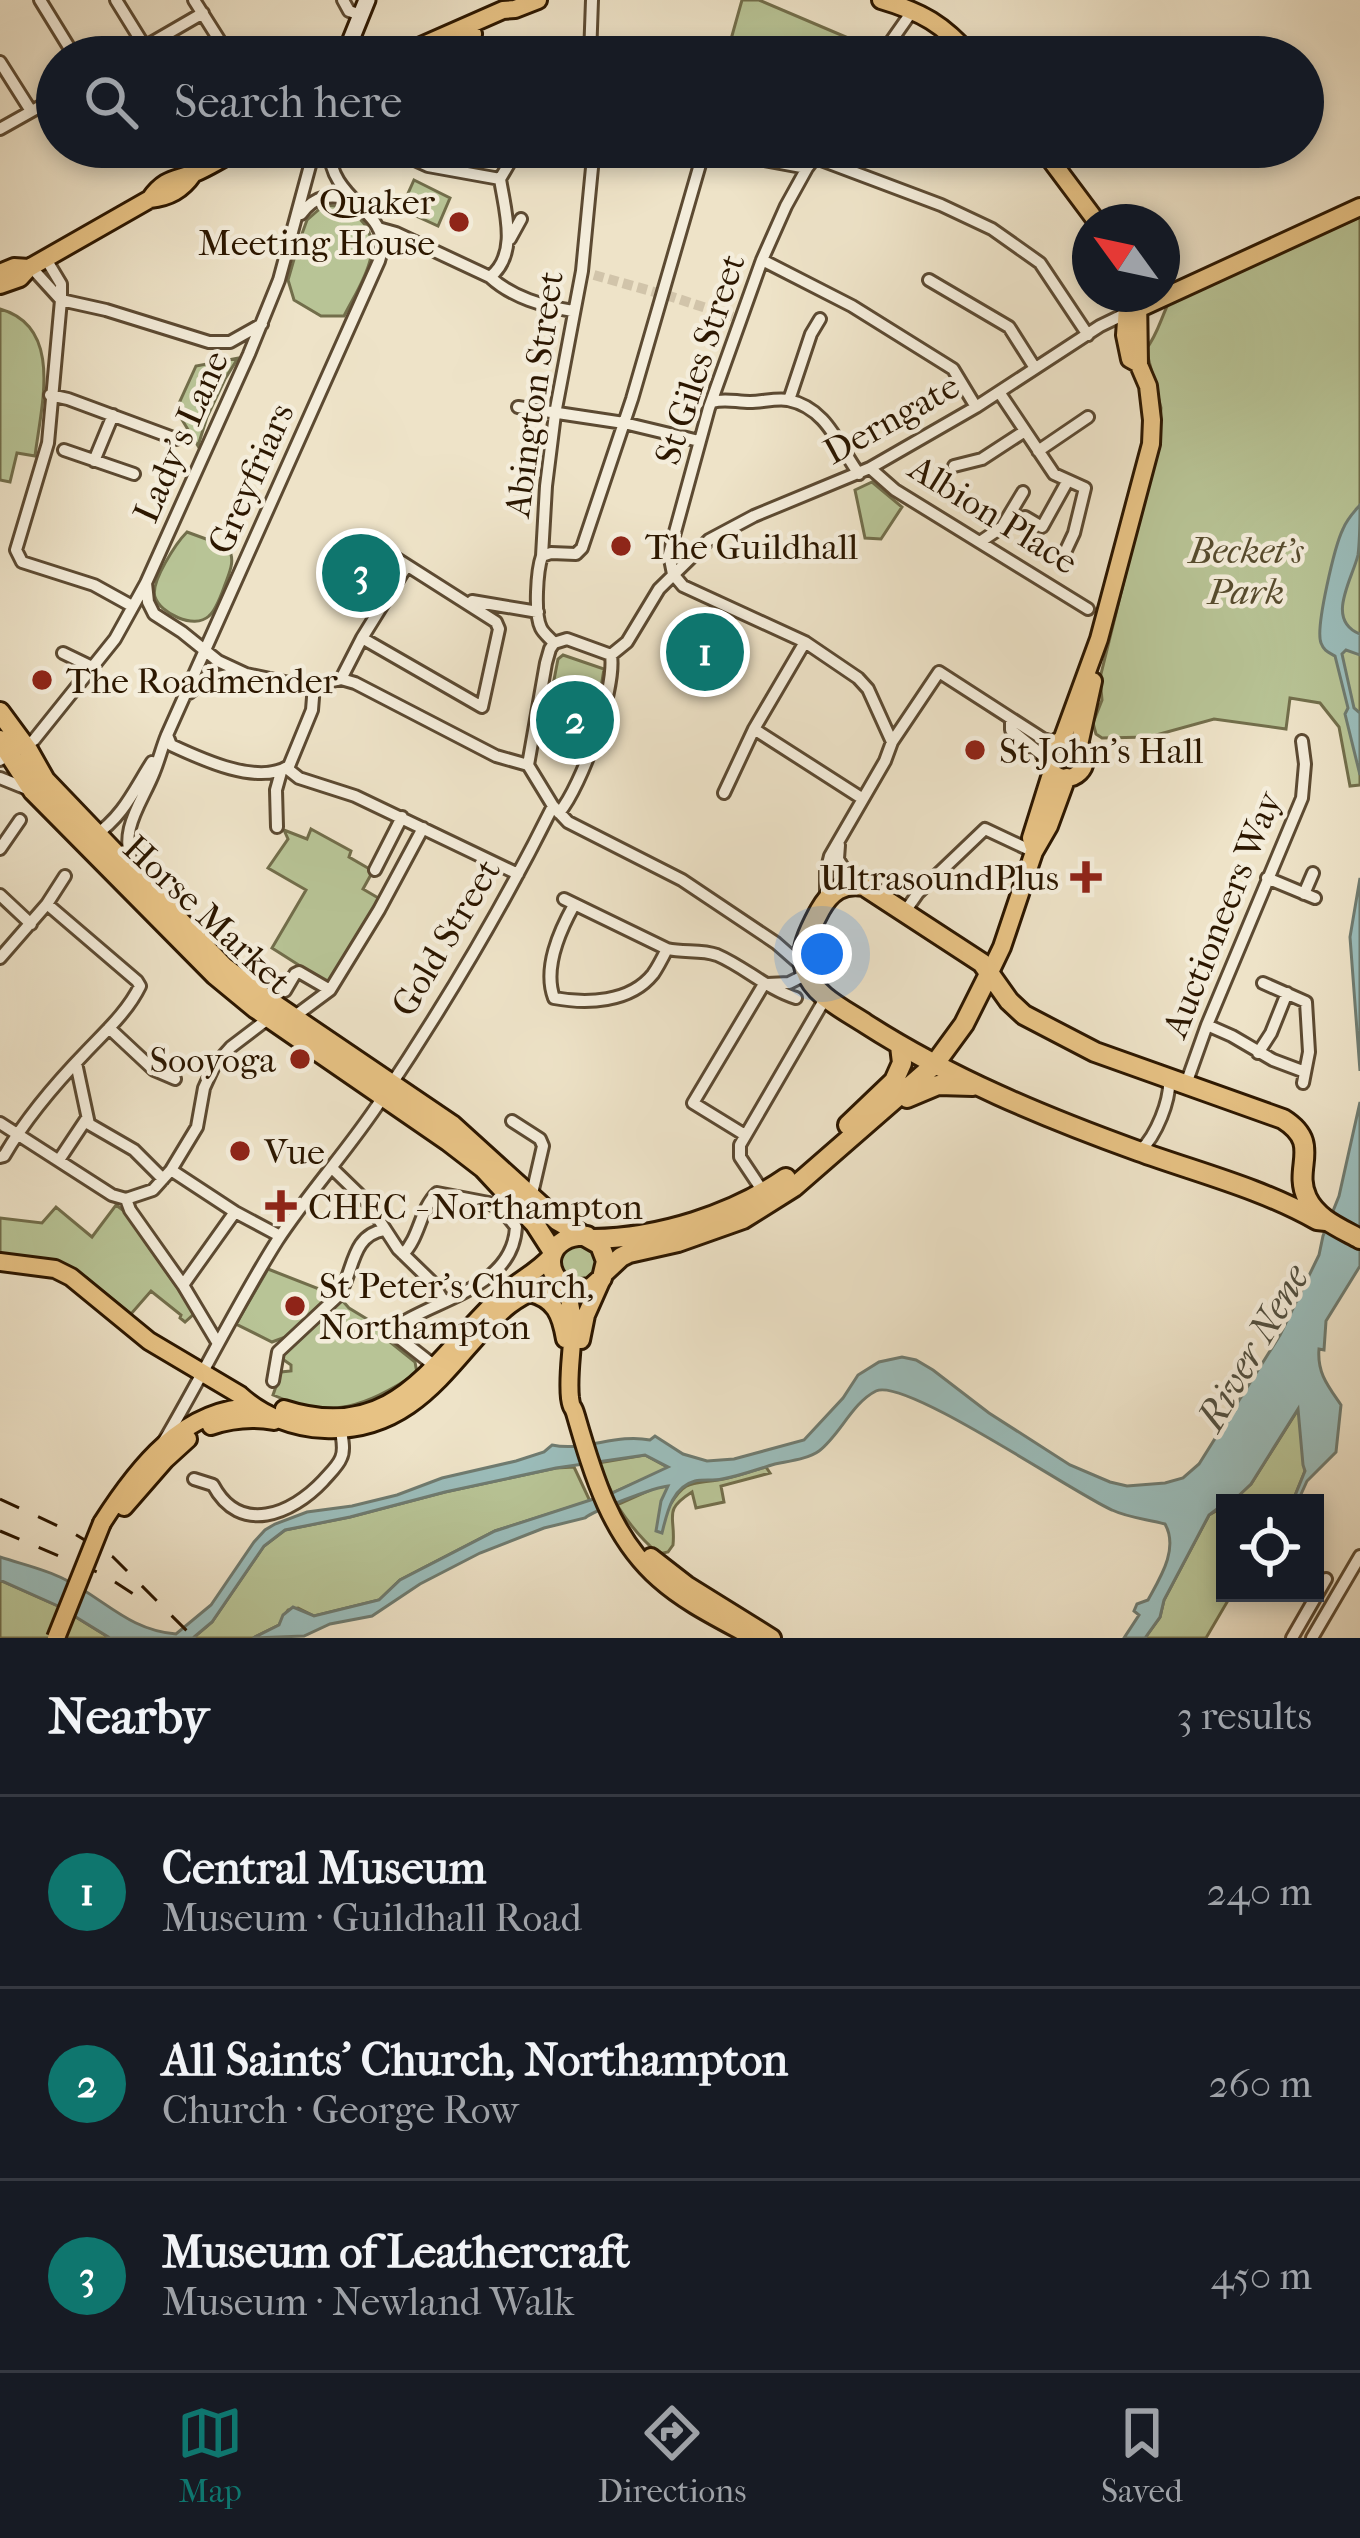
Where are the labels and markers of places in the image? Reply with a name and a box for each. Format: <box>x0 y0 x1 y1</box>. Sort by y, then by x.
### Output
place label: Quaker Meeting House <box>198 181 436 264</box>
marker: Quaker Meeting House <box>446 209 472 235</box>
place label: The Guildhall <box>645 526 858 568</box>
pin: 3 <box>322 528 400 618</box>
marker: The Guildhall <box>608 533 634 559</box>
pin: 1 <box>666 607 744 697</box>
place label: The Roadmender <box>66 660 338 702</box>
marker: The Roadmender <box>29 667 55 693</box>
pin: 2 <box>536 675 614 765</box>
place label: St John's Hall <box>999 730 1203 772</box>
marker: St John's Hall <box>962 737 988 763</box>
place label: UltrasoundPlus <box>819 857 1059 899</box>
marker: UltrasoundPlus <box>1070 861 1102 893</box>
place label: Sooyoga <box>149 1039 276 1081</box>
marker: Sooyoga <box>287 1046 313 1072</box>
place label: Vue <box>263 1131 325 1173</box>
marker: Vue <box>227 1138 253 1164</box>
place label: CHEC - Northampton <box>308 1186 643 1228</box>
marker: CHEC - Northampton <box>265 1190 297 1222</box>
place label: St Peter's Church, Northampton <box>319 1265 594 1348</box>
marker: St Peter's Church, Northampton <box>282 1293 308 1319</box>

